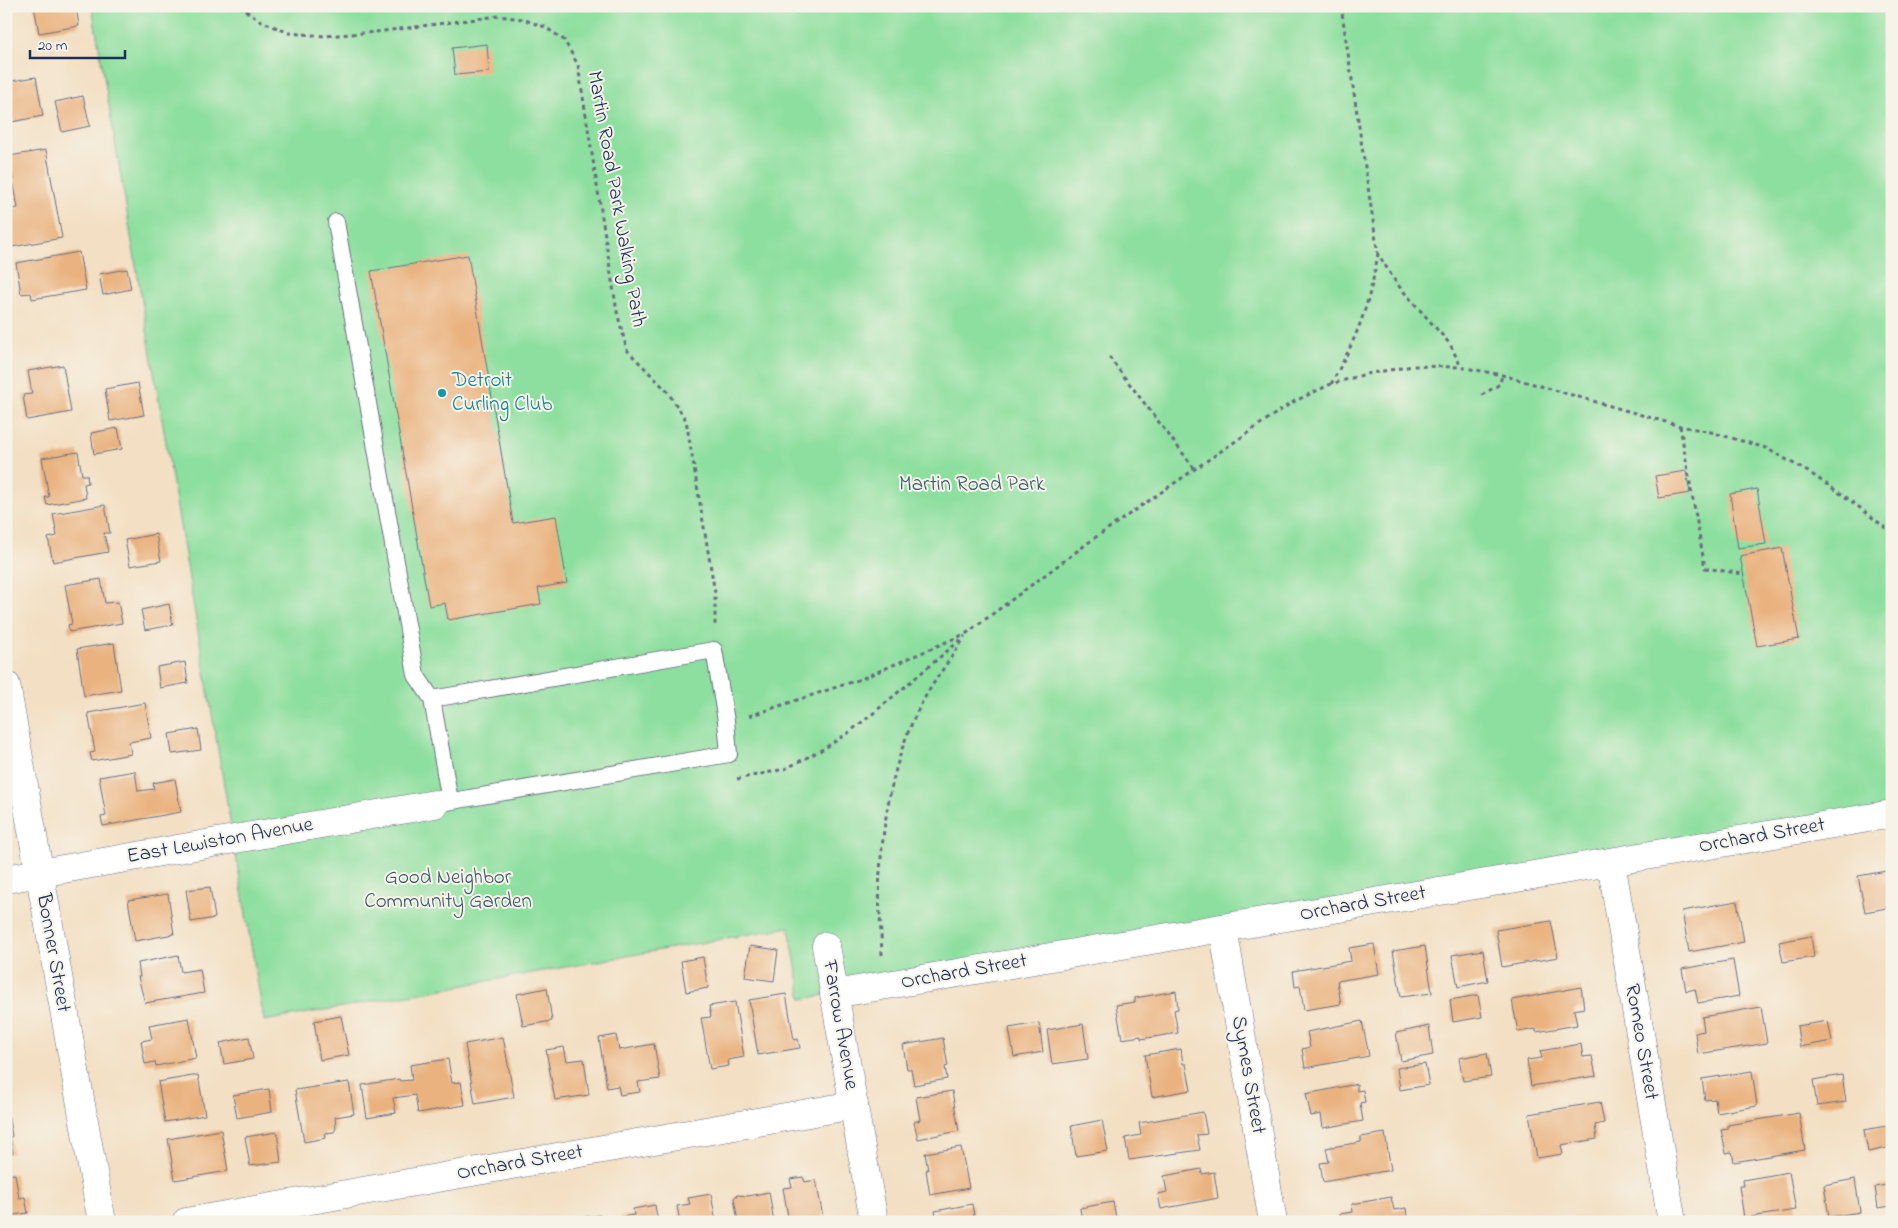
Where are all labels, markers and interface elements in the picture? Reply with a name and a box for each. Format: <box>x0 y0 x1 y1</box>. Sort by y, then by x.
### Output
scale bar <box>30 28 125 60</box>
text: 20 m <box>38 35 68 57</box>
street label: Martin Road Park Walking Path <box>577 69 653 330</box>
place label: Detroit Curling Club <box>451 366 552 422</box>
marker: Detroit Curling Club <box>436 387 448 399</box>
park label: Martin Road Park <box>899 470 1046 500</box>
street label: East Lewiston Avenue <box>124 810 316 872</box>
street label: Orchard Street <box>1697 810 1827 862</box>
park label: Good Neighbor Community Garden <box>364 863 532 919</box>
street label: Orchard Street <box>1298 878 1428 930</box>
street label: Bonner Street <box>28 890 78 1015</box>
street label: Orchard Street <box>899 946 1029 998</box>
street label: Farrow Avenue <box>814 957 866 1093</box>
street label: Romeo Street <box>1616 982 1666 1102</box>
street label: Symes Street <box>1221 1013 1273 1137</box>
street label: Orchard Street <box>455 1137 585 1189</box>

